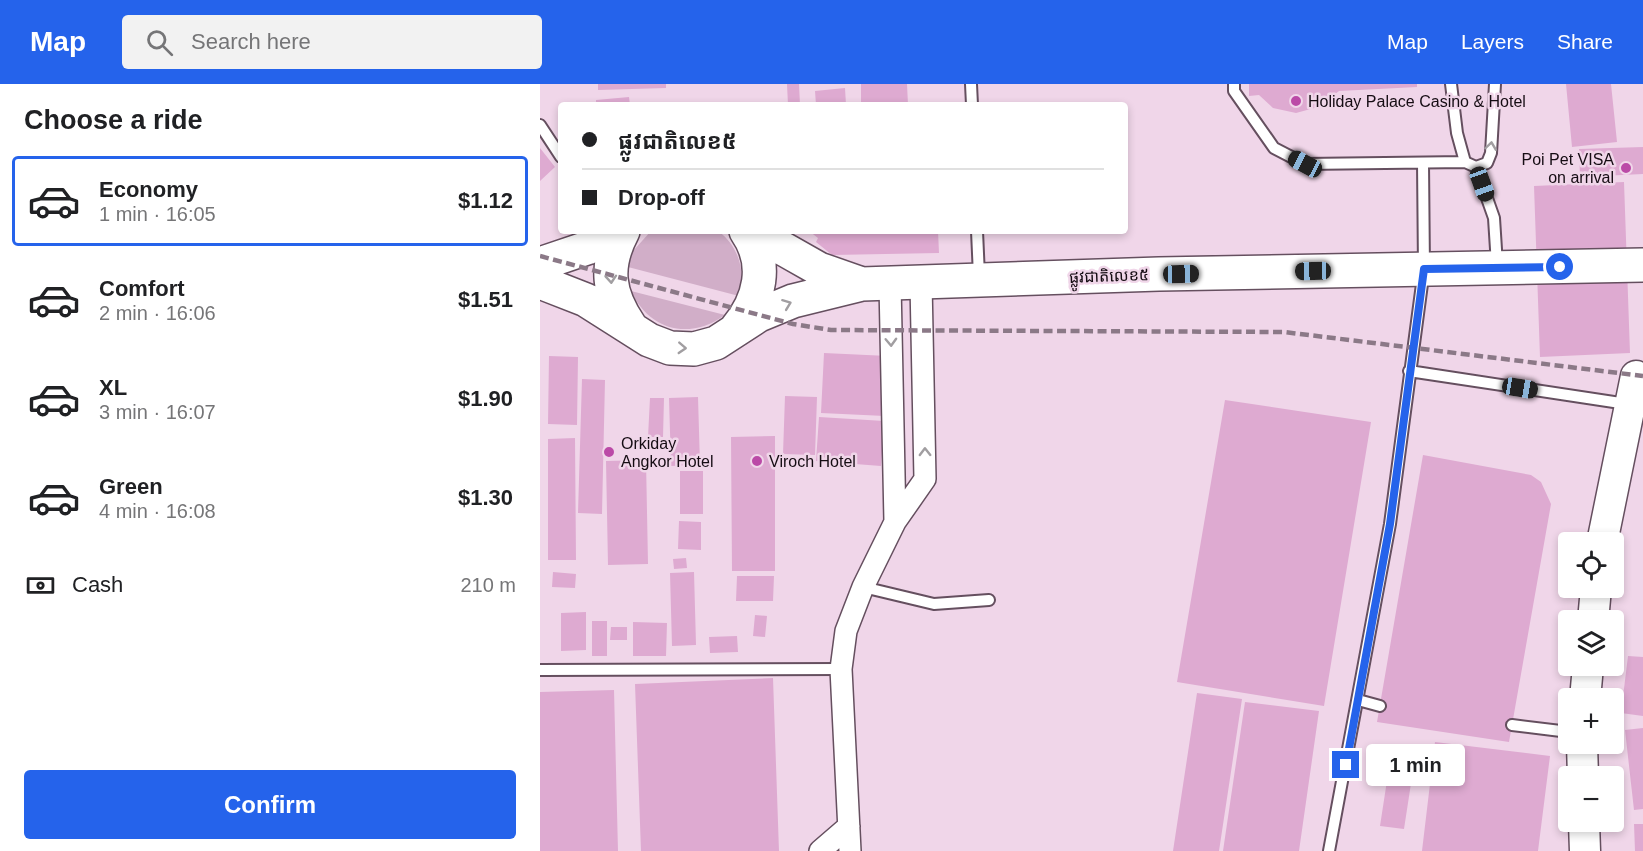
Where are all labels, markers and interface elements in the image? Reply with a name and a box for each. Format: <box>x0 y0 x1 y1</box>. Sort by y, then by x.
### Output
search box <box>122 15 542 69</box>
text: Map <box>30 26 86 57</box>
icon: search <box>143 26 176 59</box>
text: Search here <box>191 29 311 54</box>
text: Map <box>1387 30 1428 53</box>
text: Layers <box>1461 30 1524 53</box>
text: Share <box>1557 30 1613 53</box>
place label: Holiday Palace Casino & Hotel <box>1308 93 1526 110</box>
marker: Holiday Palace Casino & Hotel <box>1289 94 1303 108</box>
text: Choose a ride <box>24 105 203 135</box>
text: ផ្លូវជាតិលេខ៥ <box>618 129 736 154</box>
one-way arrow <box>1485 141 1497 151</box>
car <box>1285 148 1325 180</box>
place label: Poi Pet VISA on arrival <box>1522 151 1614 186</box>
marker: Poi Pet VISA on arrival <box>1619 161 1633 175</box>
car <box>1467 164 1497 204</box>
icon: car <box>27 174 81 228</box>
text: Economy <box>99 177 198 202</box>
text: Drop-off <box>618 185 705 210</box>
text: $1.12 <box>458 188 513 213</box>
text: 1 min · 16:05 <box>99 203 216 225</box>
route start <box>1546 253 1573 280</box>
car <box>1295 262 1331 280</box>
car <box>1163 265 1199 283</box>
street label: ផ្លូវជាតិលេខ៥ <box>1069 266 1150 292</box>
icon: car <box>27 273 81 327</box>
one-way arrow <box>605 275 618 284</box>
text: Comfort <box>99 276 185 301</box>
text: $1.51 <box>458 287 513 312</box>
one-way arrow <box>781 299 792 311</box>
text: 2 min · 16:06 <box>99 302 216 324</box>
one-way arrow <box>885 338 897 347</box>
one-way arrow <box>677 342 686 355</box>
icon: car <box>27 372 81 426</box>
text: XL <box>99 375 127 400</box>
car <box>1501 376 1539 400</box>
text: $1.90 <box>458 386 513 411</box>
text: 3 min · 16:07 <box>99 401 216 423</box>
place label: Orkiday Angkor Hotel <box>621 435 714 470</box>
marker: Orkiday Angkor Hotel <box>602 445 616 459</box>
one-way arrow <box>919 448 931 457</box>
place label: Viroch Hotel <box>769 453 856 470</box>
marker: Viroch Hotel <box>750 454 764 468</box>
icon: car <box>27 471 81 525</box>
text: Green <box>99 474 163 499</box>
text: $1.30 <box>458 485 513 510</box>
text: 4 min · 16:08 <box>99 500 216 522</box>
map controls <box>1558 532 1624 832</box>
button: locate <box>1558 532 1624 598</box>
icon: cash <box>24 569 57 602</box>
text: Cash <box>72 572 123 597</box>
text: 210 m <box>460 574 516 596</box>
button: layers <box>1558 610 1624 676</box>
button: + <box>1558 688 1624 754</box>
callout: 1 min <box>1367 744 1466 786</box>
route end <box>1332 751 1359 778</box>
text: 1 min <box>1389 754 1442 776</box>
button: − <box>1558 766 1624 832</box>
button: Confirm <box>24 770 516 839</box>

